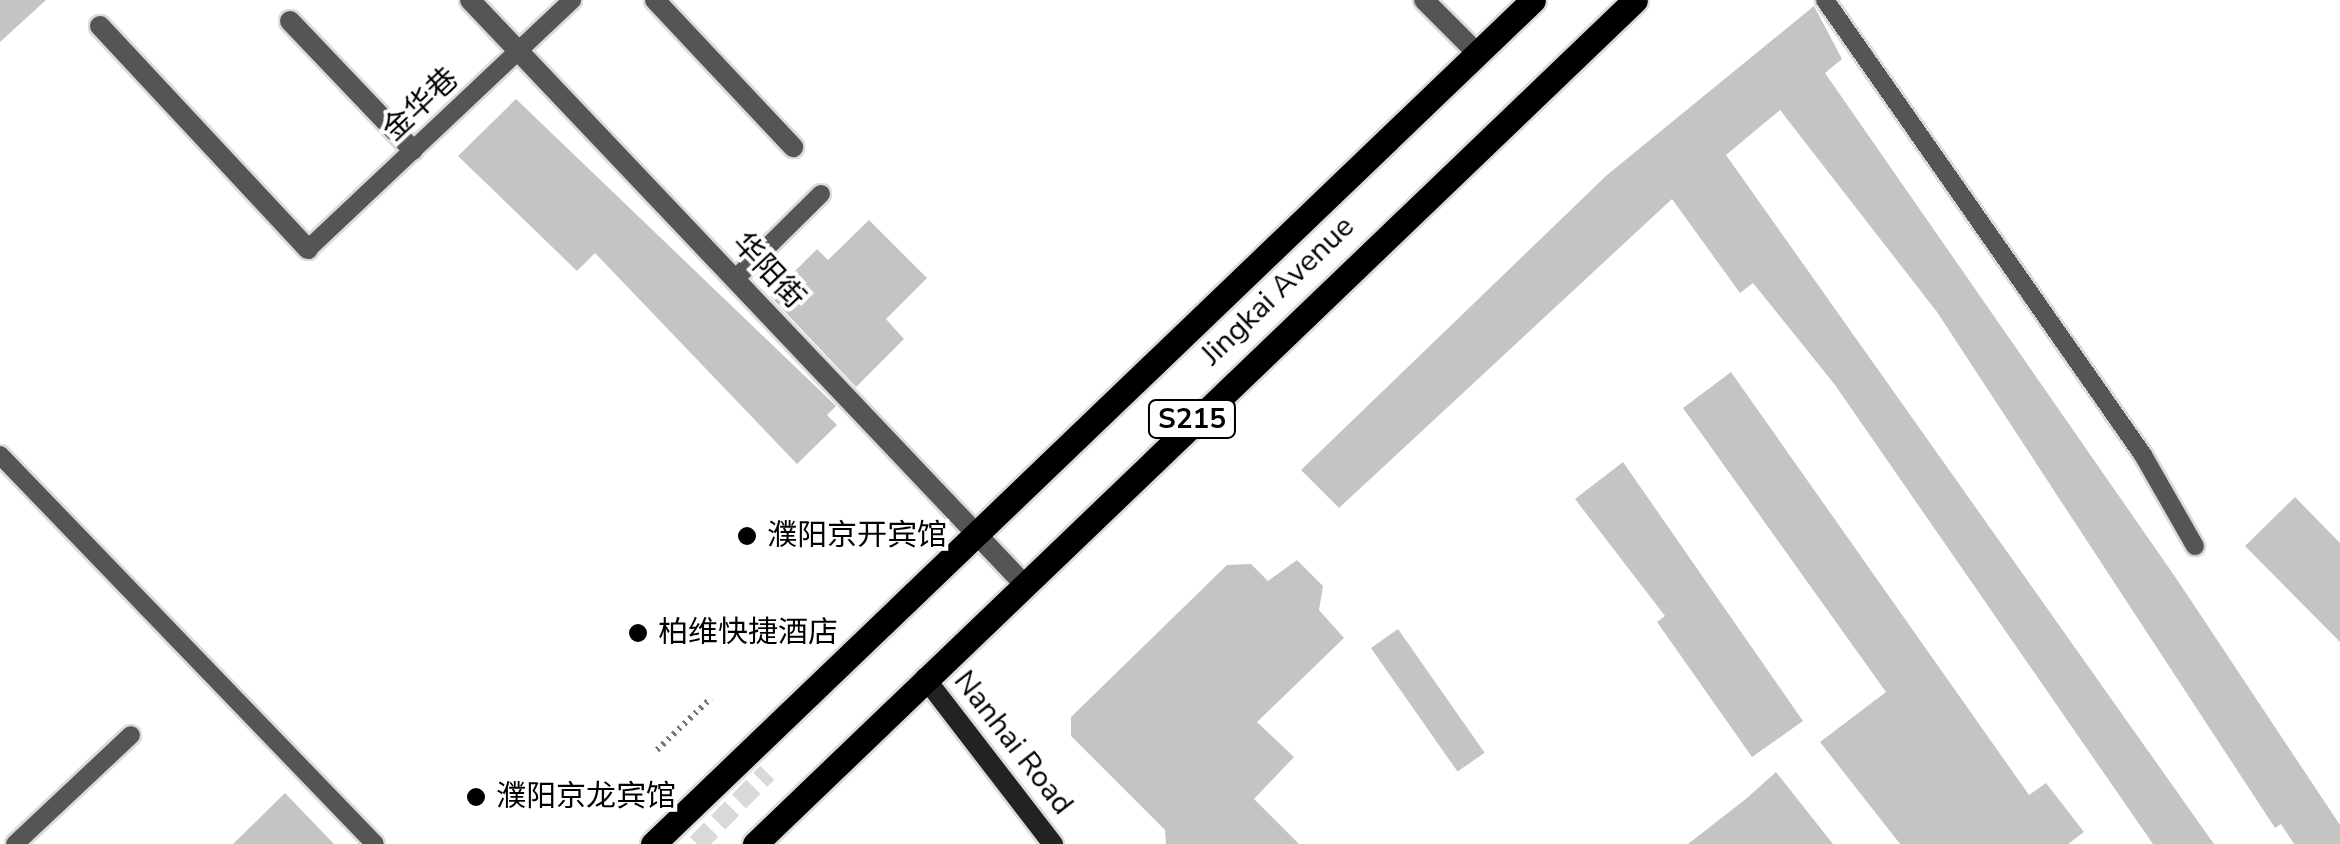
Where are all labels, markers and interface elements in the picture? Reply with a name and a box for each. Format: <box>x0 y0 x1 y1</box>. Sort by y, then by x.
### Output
street label: 金华巷 <box>376 61 466 149</box>
street label: Jingkai Avenue <box>1194 209 1362 373</box>
street label: 华阳街 <box>724 226 812 316</box>
road number: S215 <box>1147 396 1237 442</box>
place label: 濮阳京开宾馆 <box>767 518 947 554</box>
marker: 濮阳京开宾馆 <box>736 525 758 547</box>
place label: 柏维快捷酒店 <box>658 615 838 651</box>
marker: 柏维快捷酒店 <box>627 622 649 644</box>
street label: Nanhai Road <box>946 664 1080 822</box>
place label: 濮阳京龙宾馆 <box>496 779 676 815</box>
marker: 濮阳京龙宾馆 <box>465 786 487 808</box>

